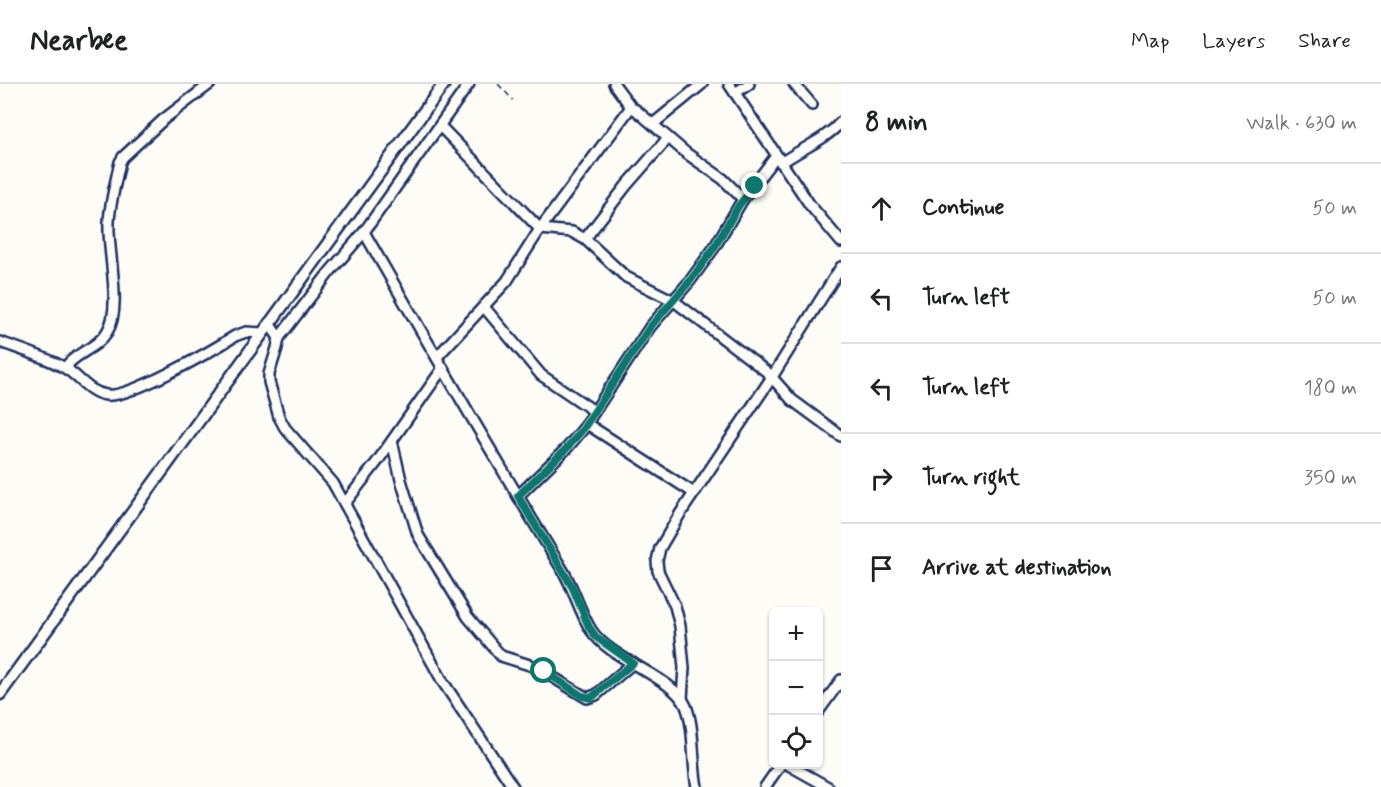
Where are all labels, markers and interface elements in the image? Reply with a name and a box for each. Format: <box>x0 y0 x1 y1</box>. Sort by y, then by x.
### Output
text: Nearbee <box>30 23 128 60</box>
text: Map <box>1131 27 1169 55</box>
text: Layers <box>1202 27 1265 55</box>
text: Share <box>1298 27 1351 55</box>
text: 8 min <box>865 106 928 140</box>
text: Walk · 630 m <box>1246 110 1357 137</box>
route end <box>741 172 767 198</box>
icon: ahead <box>865 192 898 225</box>
text: Continue <box>922 194 1004 222</box>
text: 50 m <box>1312 195 1357 222</box>
icon: left <box>865 282 898 315</box>
text: Turn left <box>922 284 1010 312</box>
text: 50 m <box>1312 285 1357 312</box>
icon: left <box>865 372 898 405</box>
text: Turn left <box>922 374 1010 402</box>
text: 180 m <box>1304 375 1357 402</box>
icon: right <box>865 462 898 495</box>
text: Turn right <box>922 464 1020 492</box>
text: 350 m <box>1304 465 1357 492</box>
icon: arrive <box>865 552 898 585</box>
text: Arrive at destination <box>922 554 1112 582</box>
map controls <box>769 607 823 769</box>
button: + <box>769 607 823 661</box>
route start <box>530 657 556 683</box>
button: − <box>769 661 823 715</box>
button: locate <box>769 715 823 769</box>

